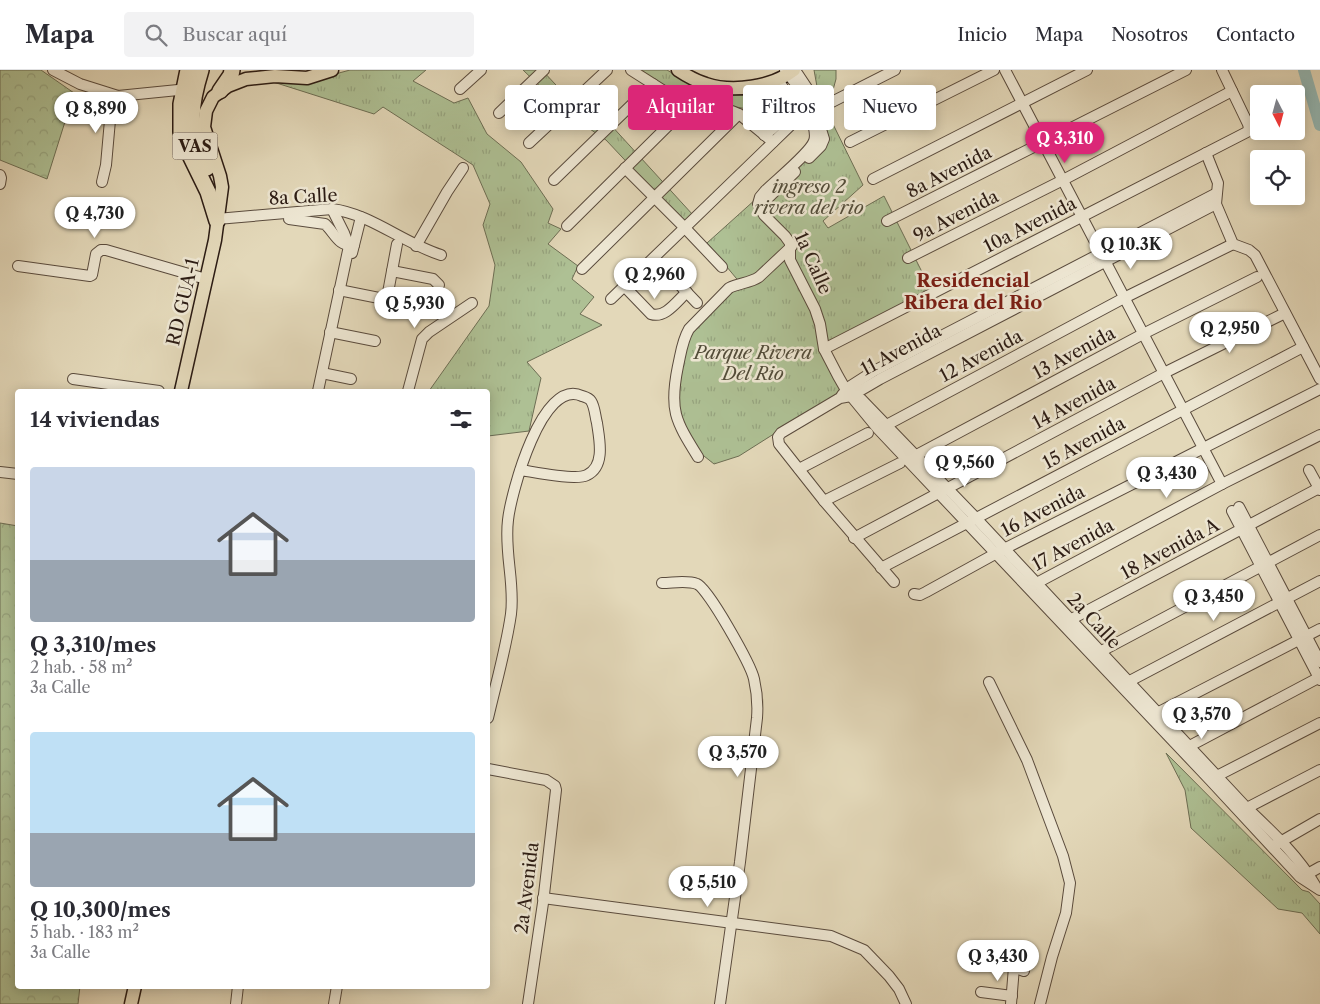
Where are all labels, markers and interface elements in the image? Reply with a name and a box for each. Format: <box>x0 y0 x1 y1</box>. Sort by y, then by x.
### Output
search box <box>124 12 474 57</box>
text: Mapa <box>25 20 94 49</box>
icon: search <box>142 21 170 49</box>
text: Buscar aquí <box>182 23 287 46</box>
text: Inicio <box>958 24 1007 46</box>
text: Mapa <box>1035 24 1083 46</box>
text: Nosotros <box>1111 24 1188 46</box>
text: Contacto <box>1216 24 1295 46</box>
chip: Comprar <box>505 85 618 130</box>
chip: Alquilar <box>628 85 733 130</box>
chip: Filtros <box>743 85 834 130</box>
chip: Nuevo <box>844 85 936 130</box>
north arrow <box>1250 85 1305 140</box>
map controls <box>1250 85 1305 205</box>
pin: Q 8,890 <box>50 92 142 134</box>
text: Q 8,890 <box>65 98 127 118</box>
pin: Q 3,310 <box>1019 122 1111 164</box>
text: Q 3,310 <box>1036 128 1094 148</box>
road number: VAS <box>172 132 218 160</box>
street label: 8a Avenida <box>903 141 996 203</box>
button: locate <box>1250 150 1305 205</box>
park label: ingreso 2 rivera del rio <box>753 176 864 219</box>
street label: 8a Calle <box>268 184 338 210</box>
street label: 9a Avenida <box>910 185 1003 247</box>
street label: 10a Avenida <box>980 192 1080 258</box>
pin: Q 4,730 <box>49 196 141 239</box>
text: Q 4,730 <box>65 203 125 223</box>
street label: 1a Calle <box>790 228 836 298</box>
pin: Q 10.3K <box>1085 228 1177 270</box>
text: Q 10.3K <box>1100 234 1162 254</box>
street label: RD GUA-1 <box>162 256 204 348</box>
pin: Q 2,960 <box>609 258 701 300</box>
text: Q 2,960 <box>625 264 685 284</box>
district label: Residencial Ribera del Rio <box>904 269 1042 314</box>
pin: Q 5,930 <box>369 286 461 329</box>
text: Q 5,930 <box>385 293 445 313</box>
pin: Q 2,950 <box>1184 312 1276 354</box>
text: Q 2,950 <box>1200 318 1260 338</box>
street label: 11 Avenida <box>857 319 945 380</box>
street label: 13 Avenida <box>1029 322 1119 384</box>
street label: 12 Avenida <box>936 325 1027 387</box>
park label: Parque Rivera Del Rio <box>692 342 812 385</box>
street label: 14 Avenida <box>1029 372 1120 434</box>
icon: filters <box>447 405 475 433</box>
text: 14 viviendas <box>30 407 160 432</box>
street label: 15 Avenida <box>1039 412 1129 474</box>
pin: Q 9,560 <box>919 446 1011 488</box>
text: Q 9,560 <box>935 452 995 472</box>
pin: Q 3,430 <box>1121 456 1213 499</box>
text: Q 3,430 <box>1137 463 1197 483</box>
street label: 16 Avenida <box>997 480 1089 541</box>
icon: home <box>208 499 298 589</box>
street label: 17 Avenida <box>1028 514 1118 576</box>
street label: 18 Avenida A <box>1117 514 1224 584</box>
pin: Q 3,450 <box>1168 580 1260 622</box>
text: Q 3,450 <box>1184 586 1244 606</box>
street label: 2a Calle <box>1063 588 1125 654</box>
text: Q 3,310/mes <box>30 632 156 657</box>
text: 2 hab. · 58 m² <box>30 657 133 677</box>
text: 3a Calle <box>30 677 91 697</box>
pin: Q 3,570 <box>1156 698 1248 740</box>
text: Q 3,570 <box>1173 704 1231 724</box>
pin: Q 3,570 <box>692 736 784 778</box>
text: Q 3,570 <box>709 742 767 762</box>
icon: home <box>208 764 298 854</box>
street label: 2a Avenida <box>510 840 544 935</box>
pin: Q 5,510 <box>662 866 754 908</box>
text: Q 5,510 <box>679 872 737 892</box>
text: Q 10,300/mes <box>30 897 171 922</box>
text: 5 hab. · 183 m² <box>30 922 139 942</box>
pin: Q 3,430 <box>952 940 1044 982</box>
text: 3a Calle <box>30 942 91 962</box>
text: Q 3,430 <box>968 946 1028 966</box>

